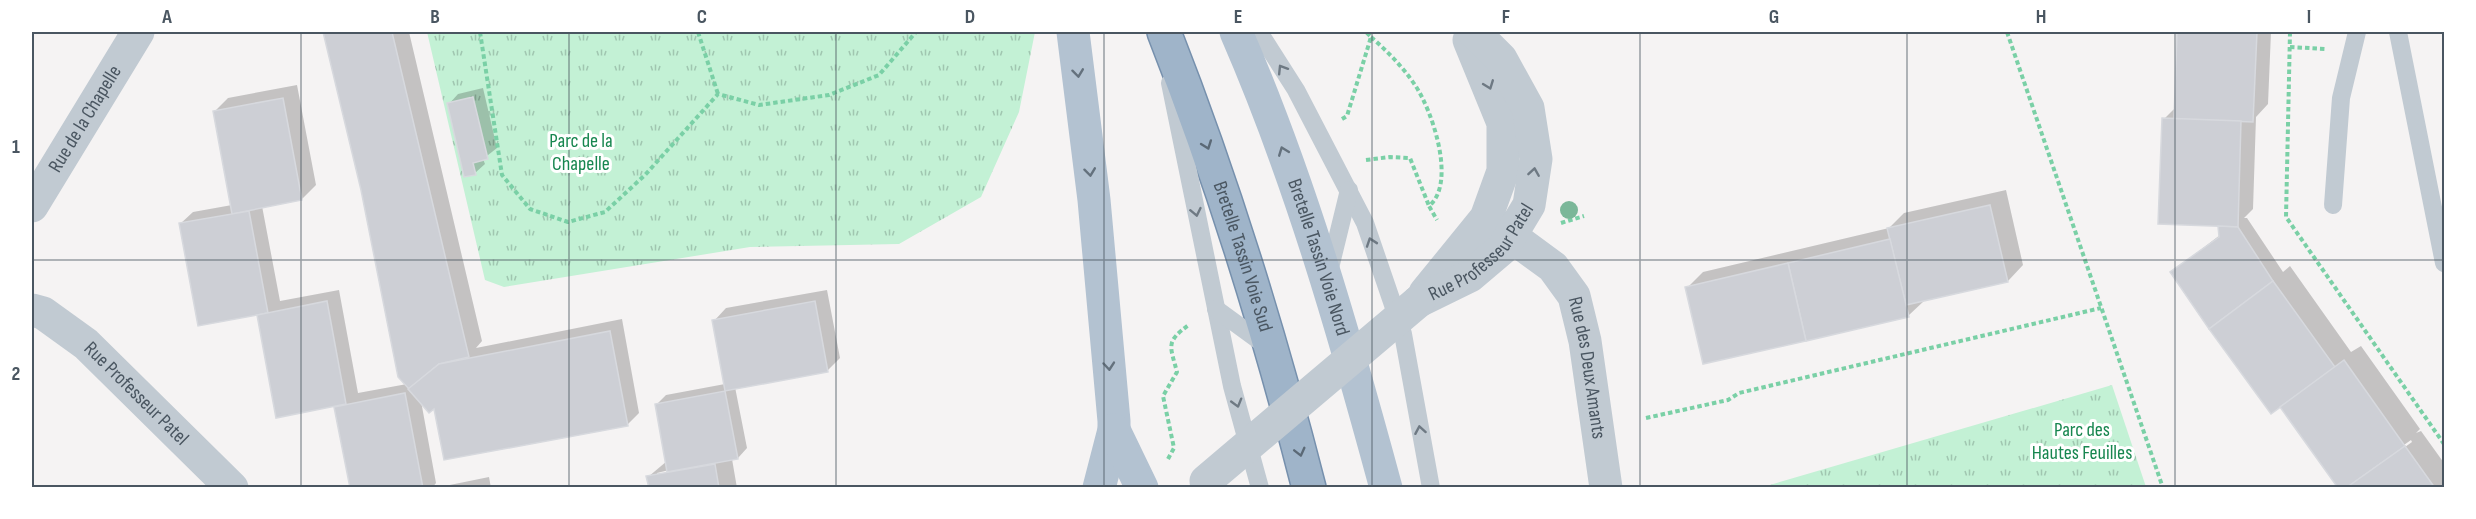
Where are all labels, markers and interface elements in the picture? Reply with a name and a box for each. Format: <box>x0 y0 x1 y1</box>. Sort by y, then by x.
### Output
text: A <box>161 5 172 29</box>
text: B <box>430 5 440 29</box>
text: C <box>697 5 707 29</box>
text: D <box>965 5 975 29</box>
text: E <box>1234 5 1242 29</box>
text: F <box>1502 5 1510 29</box>
text: G <box>1769 5 1779 29</box>
text: H <box>2036 5 2046 29</box>
text: I <box>2307 5 2311 29</box>
street label: Rue de la Chapelle <box>43 61 127 177</box>
one-way arrow <box>1278 65 1290 75</box>
one-way arrow <box>1071 68 1084 77</box>
one-way arrow <box>1481 79 1494 90</box>
park label: Parc de la Chapelle <box>549 129 613 176</box>
text: 1 <box>12 135 20 159</box>
one-way arrow <box>1200 139 1213 150</box>
one-way arrow <box>1277 146 1290 157</box>
one-way arrow <box>1083 167 1096 177</box>
one-way arrow <box>1527 167 1540 177</box>
street label: Bretelle Tassin Voie Nord <box>1282 176 1355 338</box>
street label: Bretelle Tassin Voie Sud <box>1208 178 1278 334</box>
street label: Rue Professeur Patel <box>1425 199 1539 306</box>
one-way arrow <box>1189 207 1202 217</box>
one-way arrow <box>1366 237 1379 248</box>
street label: Rue des Deux Amants <box>1563 294 1611 441</box>
street label: Rue Professeur Patel <box>79 337 194 450</box>
text: 2 <box>12 362 20 386</box>
one-way arrow <box>1102 362 1115 371</box>
one-way arrow <box>1229 398 1242 408</box>
park label: Parc des Hautes Feuilles <box>2032 418 2132 465</box>
one-way arrow <box>1414 425 1427 435</box>
one-way arrow <box>1292 447 1305 457</box>

